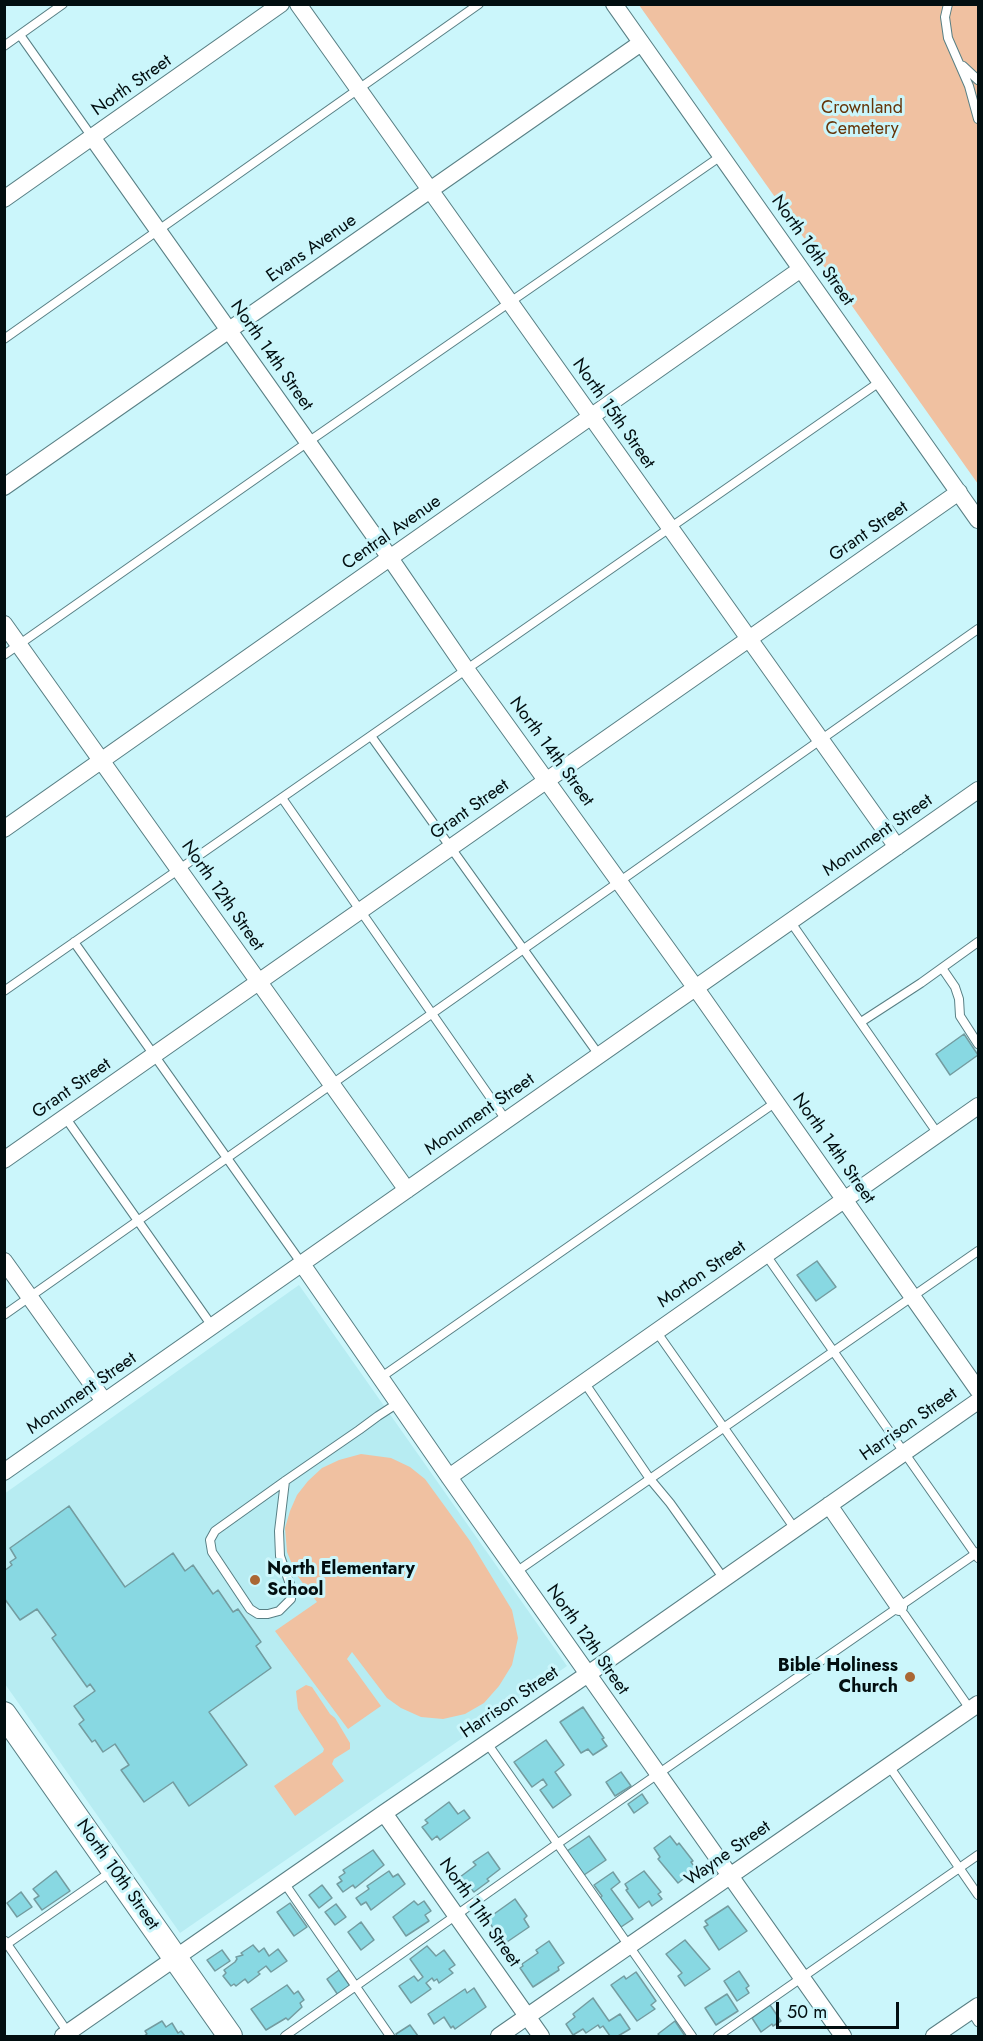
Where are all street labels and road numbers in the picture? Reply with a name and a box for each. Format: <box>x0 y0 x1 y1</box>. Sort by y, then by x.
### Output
street label: North Street <box>88 51 176 121</box>
street label: North 16th Street <box>766 192 858 310</box>
street label: Evans Avenue <box>263 210 361 288</box>
street label: North 14th Street <box>225 297 317 415</box>
street label: North 15th Street <box>567 355 659 473</box>
street label: Central Avenue <box>338 491 446 575</box>
street label: Grant Street <box>826 497 912 567</box>
street label: North 14th Street <box>504 693 598 811</box>
street label: Grant Street <box>427 775 513 845</box>
street label: Monument Street <box>819 790 937 882</box>
street label: North 12th Street <box>176 837 268 955</box>
street label: Grant Street <box>29 1054 115 1124</box>
street label: Monument Street <box>421 1069 539 1161</box>
street label: North 14th Street <box>787 1090 879 1208</box>
street label: Morton Street <box>654 1237 750 1313</box>
street label: Monument Street <box>23 1348 141 1440</box>
street label: Harrison Street <box>856 1384 962 1466</box>
street label: North 12th Street <box>541 1581 633 1699</box>
street label: Harrison Street <box>457 1662 563 1744</box>
street label: North 10th Street <box>71 1816 163 1934</box>
street label: Wayne Street <box>681 1817 775 1891</box>
street label: North 11th Street <box>434 1855 524 1971</box>

